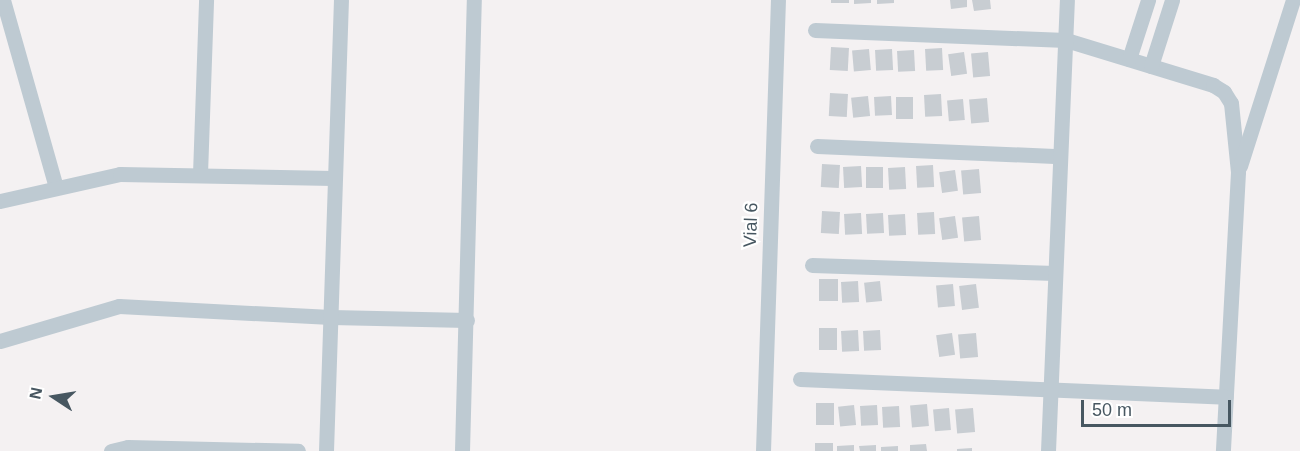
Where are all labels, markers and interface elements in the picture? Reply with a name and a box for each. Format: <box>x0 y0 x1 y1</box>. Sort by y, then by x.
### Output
street label: Vial 6 <box>739 202 763 248</box>
north arrow <box>24 367 84 427</box>
text: N <box>26 386 45 401</box>
scale bar <box>1084 388 1234 426</box>
text: 50 m <box>1092 400 1132 420</box>

